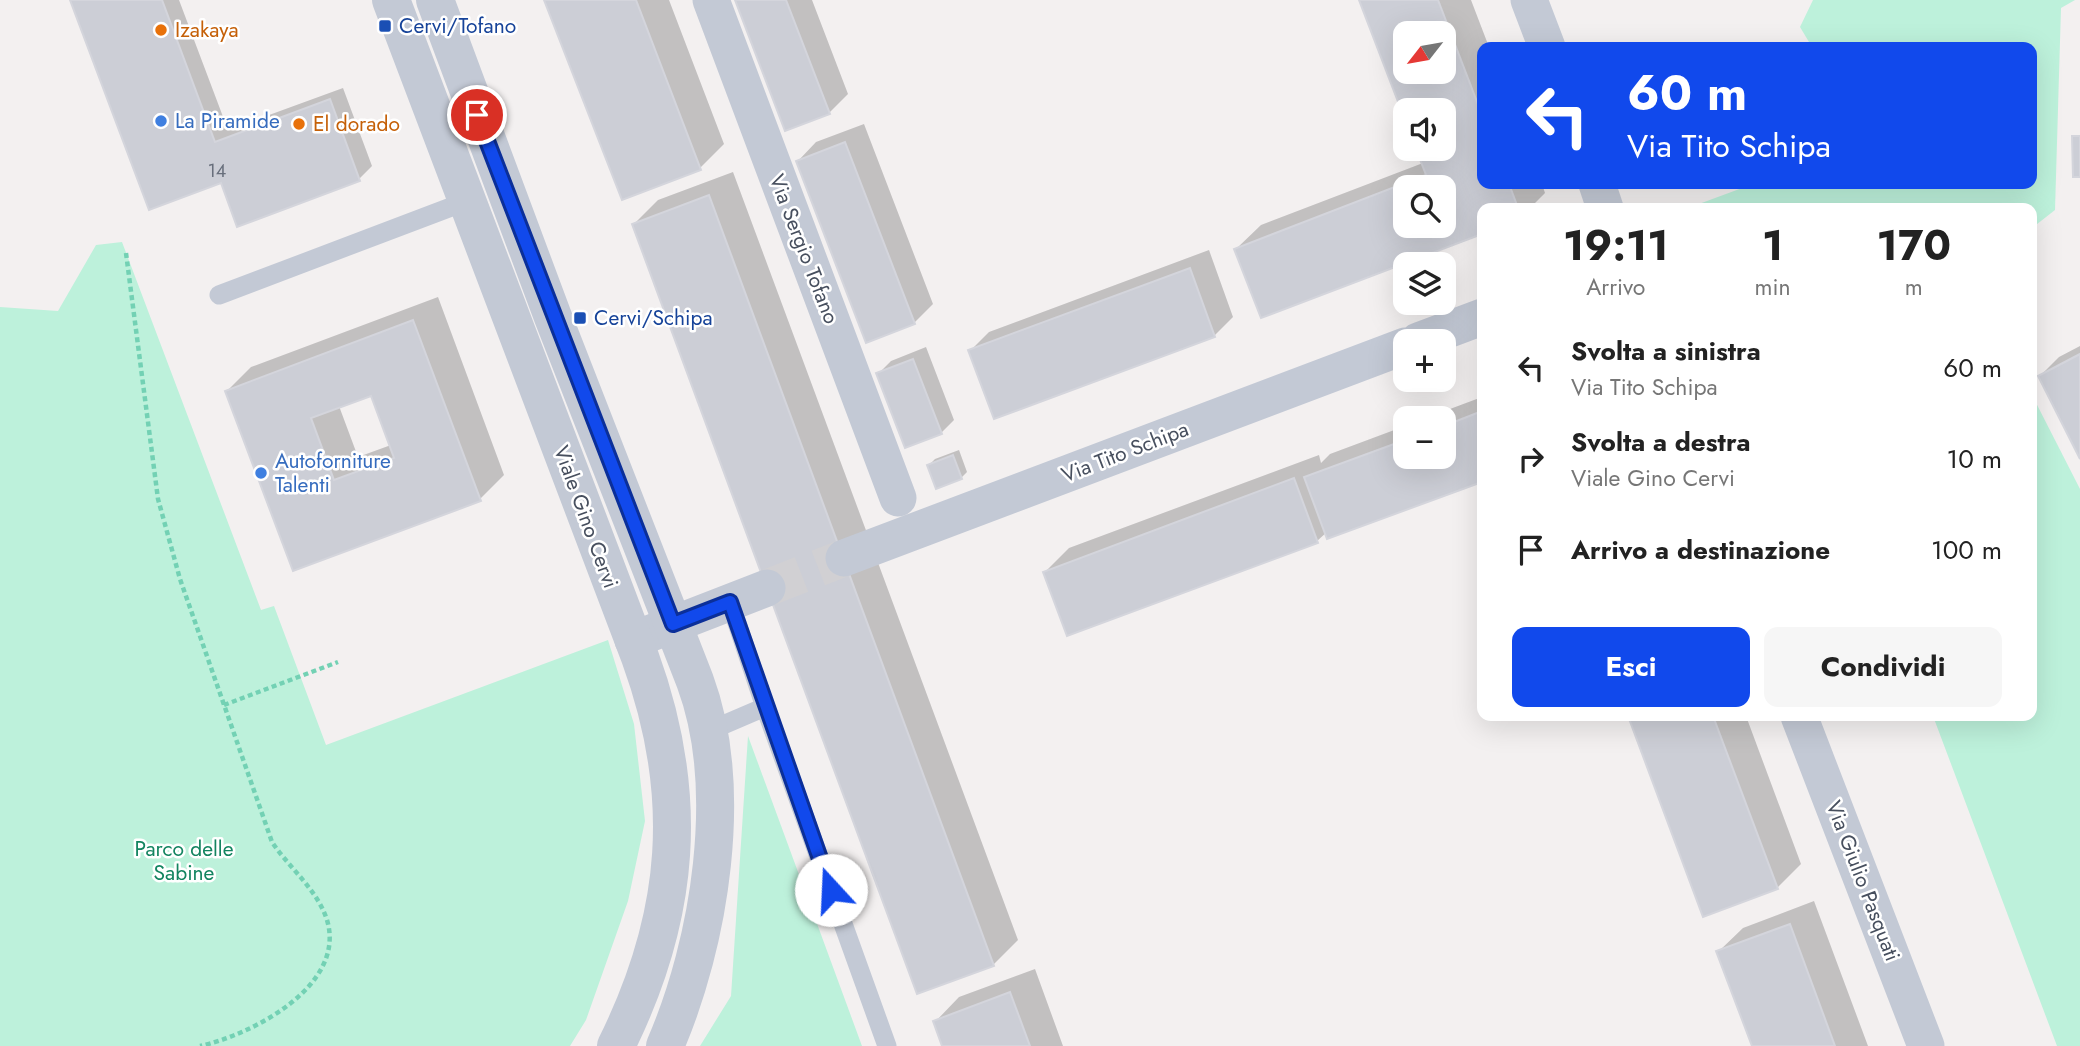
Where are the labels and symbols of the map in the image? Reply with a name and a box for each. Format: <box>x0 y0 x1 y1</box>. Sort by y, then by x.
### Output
place label: Cervi/Tofano <box>399 11 516 41</box>
place label: Izakaya <box>175 15 238 45</box>
marker: Cervi/Tofano <box>377 18 393 34</box>
north arrow <box>1393 21 1456 84</box>
marker: Izakaya <box>153 22 169 38</box>
pin <box>447 85 507 145</box>
place label: La Piramide <box>175 106 280 136</box>
place label: El dorado <box>313 109 400 139</box>
marker: La Piramide <box>153 113 169 129</box>
marker: El dorado <box>291 116 307 132</box>
house number: 14 <box>208 158 226 184</box>
street label: Via Sergio Tofano <box>762 170 846 328</box>
place label: Cervi/Schipa <box>594 303 713 333</box>
marker: Cervi/Schipa <box>572 310 588 326</box>
street label: Via Tito Schipa <box>1057 414 1193 490</box>
street label: Viale Gino Cervi <box>546 442 626 592</box>
place label: Autoforniture Talenti <box>275 446 391 500</box>
marker: Autoforniture Talenti <box>253 465 269 481</box>
street label: Via Giulio Pasquati <box>1819 796 1907 966</box>
park label: Parco delle Sabine <box>135 834 234 888</box>
position arrow <box>794 853 868 927</box>

